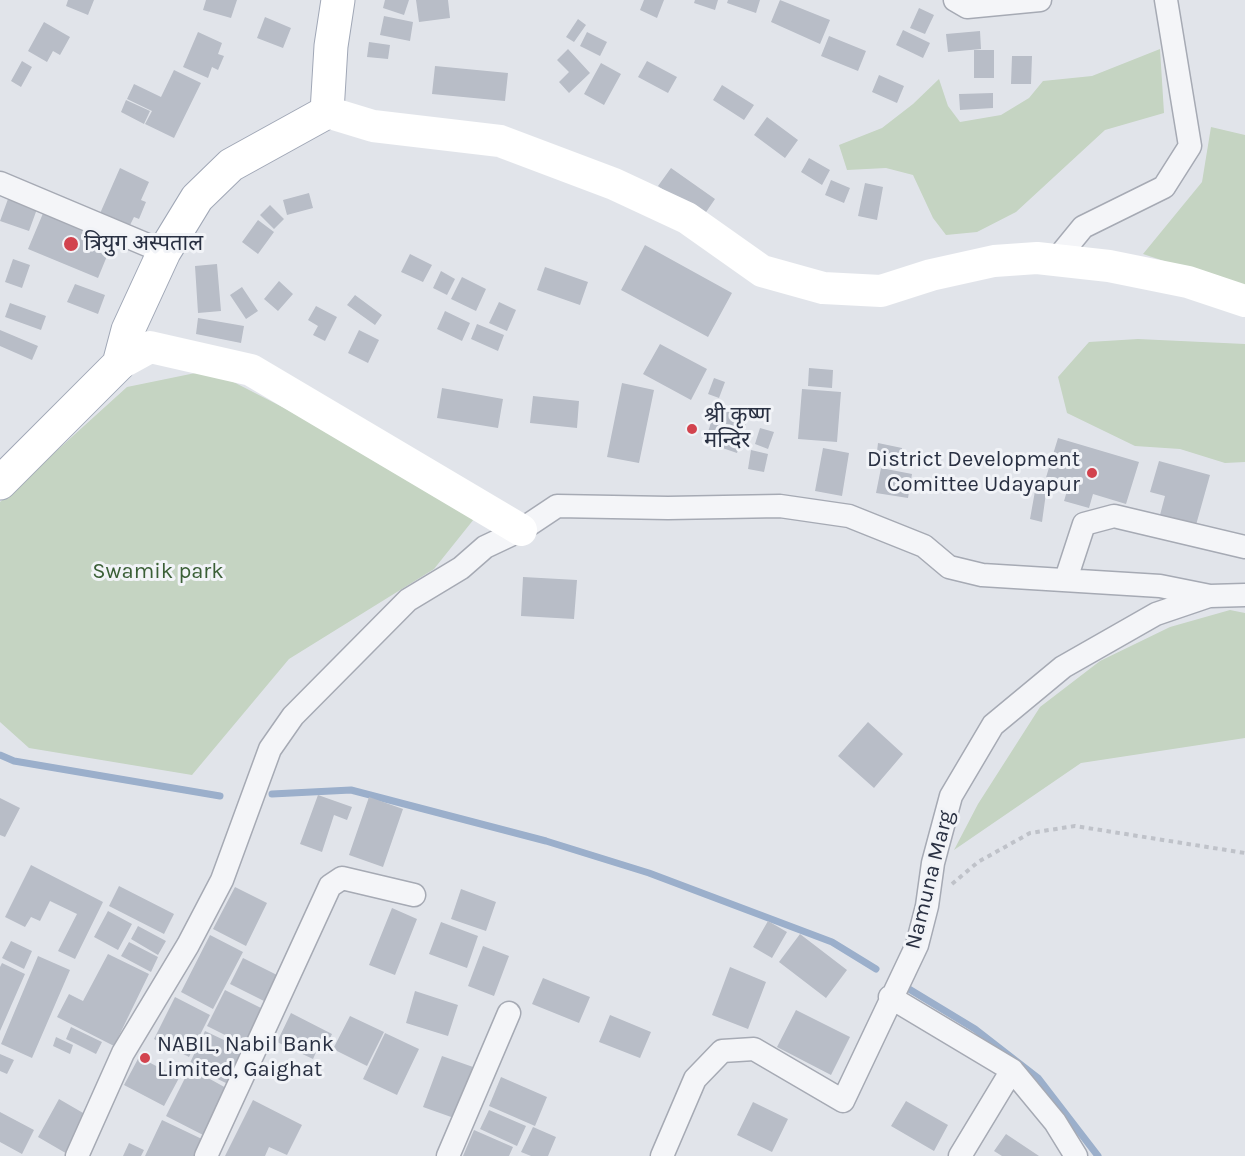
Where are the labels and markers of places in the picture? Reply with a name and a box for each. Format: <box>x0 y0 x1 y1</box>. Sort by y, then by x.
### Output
place label: त्रियुग अस्पताल <box>84 231 203 257</box>
marker: त्रियुग अस्पताल <box>62 235 80 253</box>
place label: श्री कृष्ण मन्दिर <box>704 403 770 454</box>
marker: श्री कृष्ण मन्दिर <box>685 422 699 436</box>
place label: District Development Comittee Udayapur <box>867 447 1080 499</box>
marker: District Development Comittee Udayapur <box>1085 466 1099 480</box>
place label: NABIL, Nabil Bank Limited, Gaighat <box>157 1032 334 1084</box>
marker: NABIL, Nabil Bank Limited, Gaighat <box>138 1051 152 1065</box>

